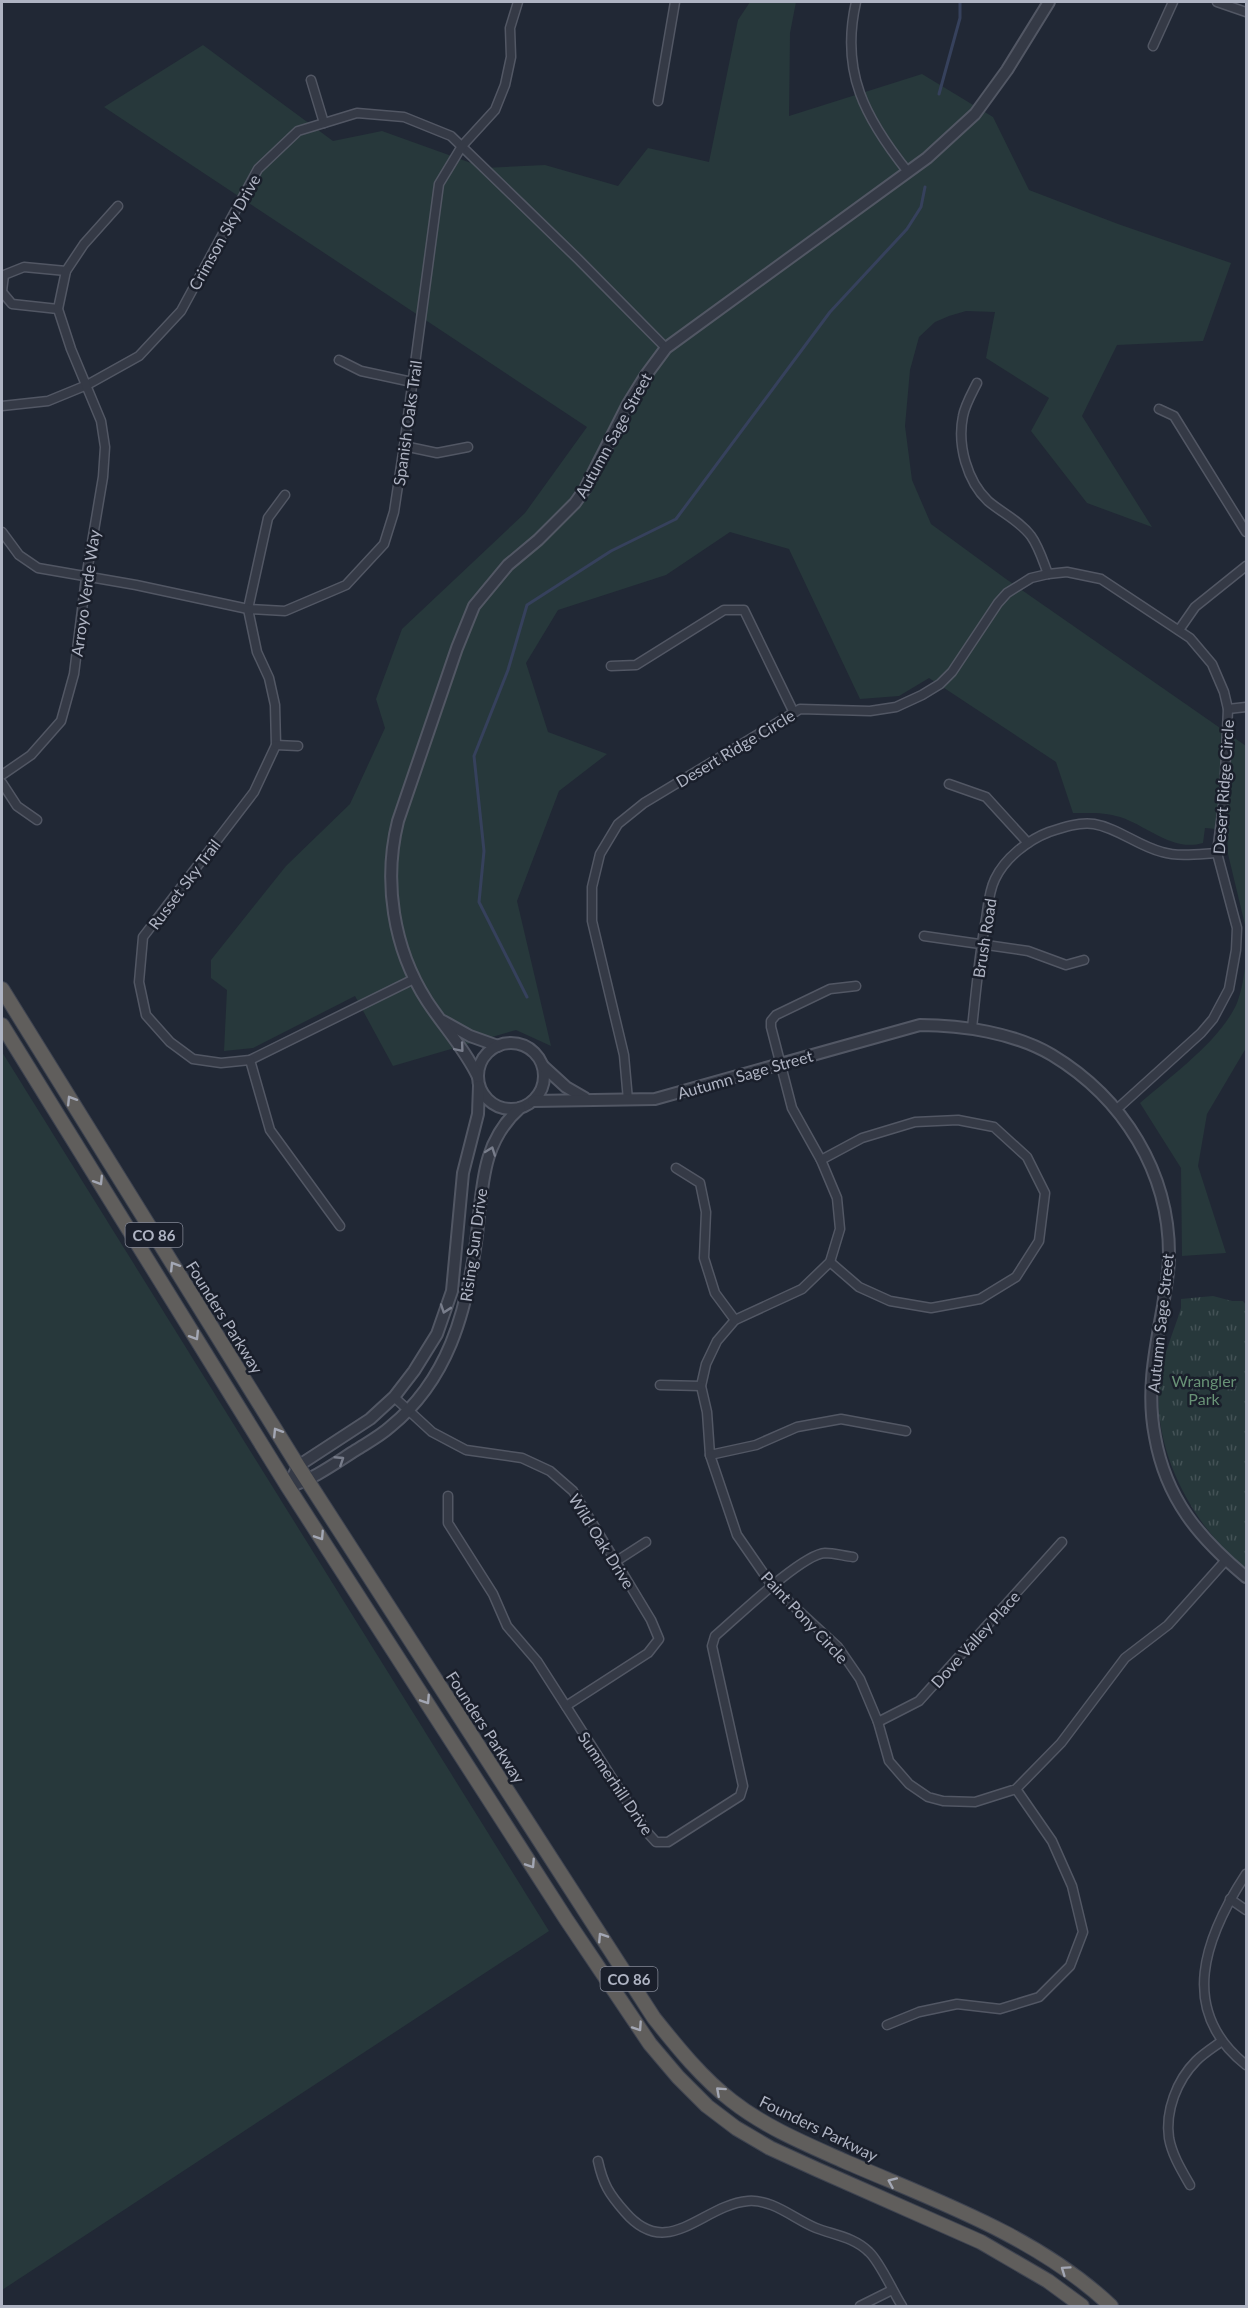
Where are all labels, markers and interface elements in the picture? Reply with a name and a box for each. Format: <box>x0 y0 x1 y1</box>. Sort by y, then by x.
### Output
street label: Crimson Sky Drive <box>184 171 264 293</box>
street label: Spanish Oaks Trail <box>389 359 425 487</box>
street label: Autumn Sage Street <box>571 369 655 501</box>
street label: Arroyo Verde Way <box>67 528 103 658</box>
street label: Desert Ridge Circle <box>672 705 798 791</box>
street label: Desert Ridge Circle <box>1209 719 1237 855</box>
street label: Russet Sky Trail <box>144 835 224 933</box>
street label: Brush Road <box>968 897 1000 979</box>
one-way arrow <box>453 1041 464 1052</box>
street label: Autumn Sage Street <box>675 1046 815 1102</box>
one-way arrow <box>66 1096 78 1106</box>
one-way arrow <box>484 1146 497 1156</box>
one-way arrow <box>91 1175 103 1185</box>
street label: Rising Sun Drive <box>456 1187 490 1303</box>
road number: CO 86 <box>126 1223 182 1247</box>
street label: Autumn Sage Street <box>1143 1252 1177 1394</box>
street label: Founders Parkway <box>183 1257 268 1377</box>
one-way arrow <box>169 1262 181 1272</box>
one-way arrow <box>440 1303 453 1314</box>
one-way arrow <box>187 1330 199 1340</box>
park label: Wrangler Park <box>1172 1371 1237 1408</box>
one-way arrow <box>273 1427 284 1438</box>
one-way arrow <box>334 1456 344 1468</box>
street label: Wild Oak Drive <box>565 1490 639 1592</box>
one-way arrow <box>313 1529 324 1540</box>
street label: Paint Pony Circle <box>758 1567 852 1667</box>
street label: Dove Valley Place <box>927 1587 1023 1691</box>
street label: Founders Parkway <box>443 1668 530 1787</box>
one-way arrow <box>418 1694 430 1704</box>
street label: Summerhill Drive <box>574 1728 658 1838</box>
one-way arrow <box>524 1858 536 1868</box>
one-way arrow <box>598 1933 609 1944</box>
road number: CO 86 <box>600 1967 658 1991</box>
one-way arrow <box>631 2021 642 2032</box>
one-way arrow <box>716 2087 727 2098</box>
street label: Founders Parkway <box>757 2091 882 2165</box>
one-way arrow <box>887 2177 898 2189</box>
one-way arrow <box>1061 2266 1072 2277</box>

